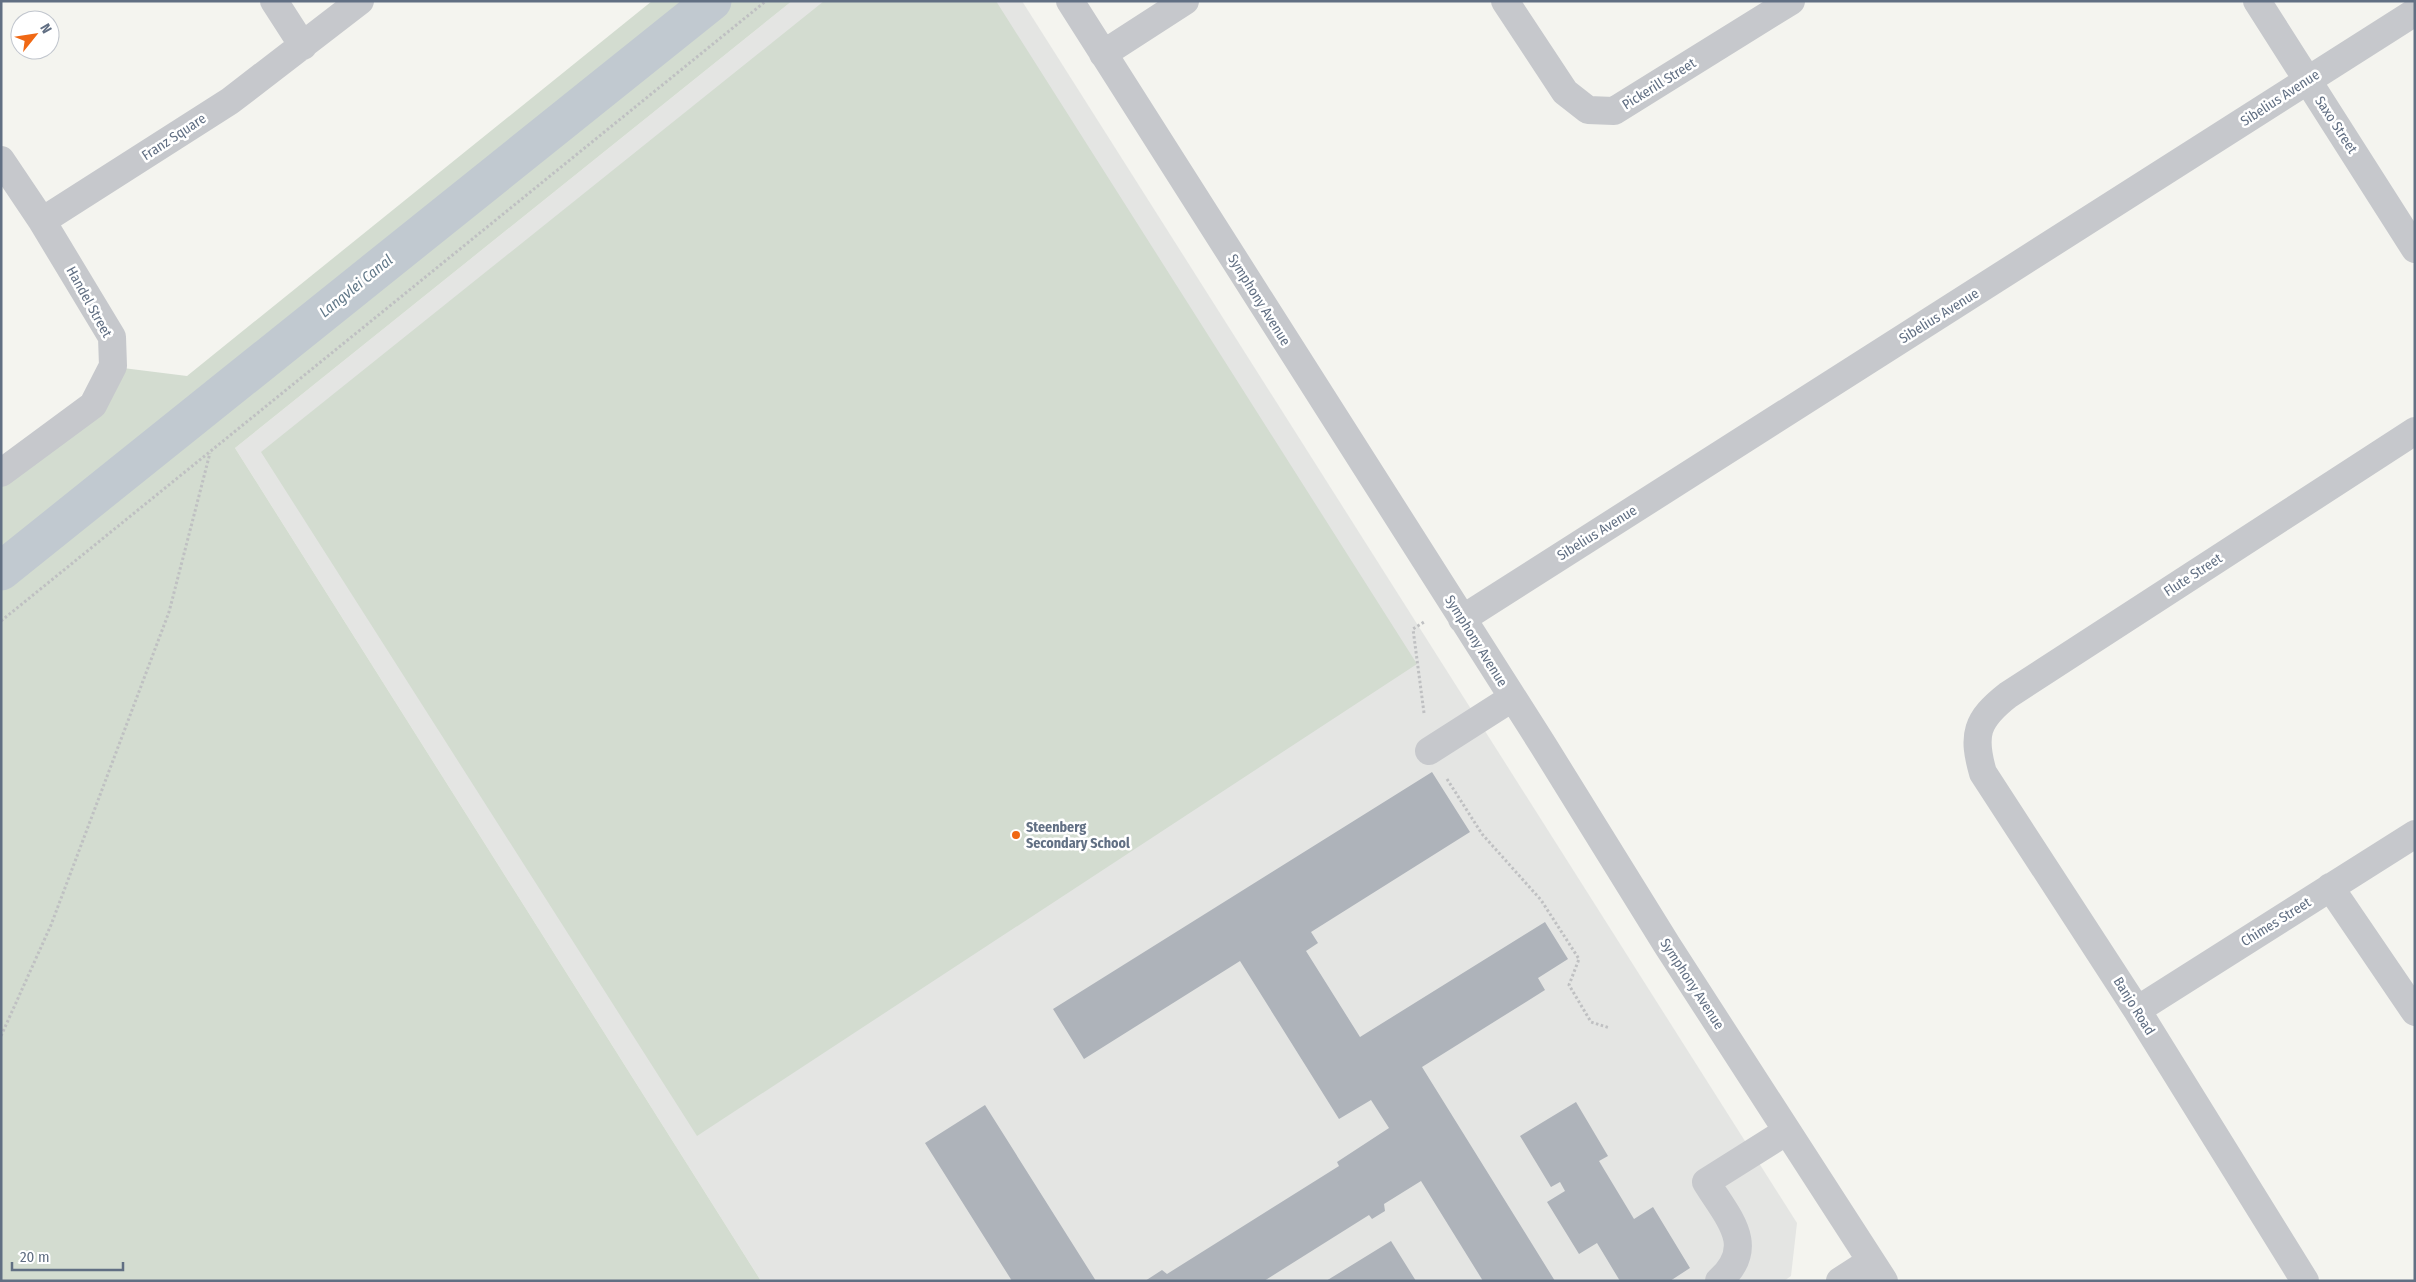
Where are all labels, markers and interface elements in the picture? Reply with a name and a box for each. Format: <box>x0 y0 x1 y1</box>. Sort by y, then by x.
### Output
north arrow <box>10 10 60 60</box>
text: N <box>36 21 55 37</box>
street label: Pickerill Street <box>1619 54 1699 113</box>
street label: Sibelius Avenue <box>2237 66 2323 130</box>
street label: Saxo Street <box>2311 93 2361 157</box>
street label: Franz Square <box>139 110 209 164</box>
water label: Langvlei Canal <box>316 251 396 321</box>
street label: Symphony Avenue <box>1224 251 1294 349</box>
street label: Handel Street <box>63 264 116 341</box>
street label: Sibelius Avenue <box>1896 285 1982 347</box>
street label: Sibelius Avenue <box>1554 502 1640 564</box>
street label: Flute Street <box>2161 550 2226 600</box>
street label: Symphony Avenue <box>1441 592 1511 690</box>
place label: Steenberg Secondary School <box>1026 819 1130 852</box>
marker: Steenberg Secondary School <box>1010 829 1022 841</box>
street label: Chimes Street <box>2238 894 2314 950</box>
street label: Symphony Avenue <box>1656 935 1728 1033</box>
street label: Banjo Road <box>2110 974 2158 1038</box>
scale bar <box>12 1240 124 1272</box>
text: 20 m <box>20 1248 50 1266</box>

